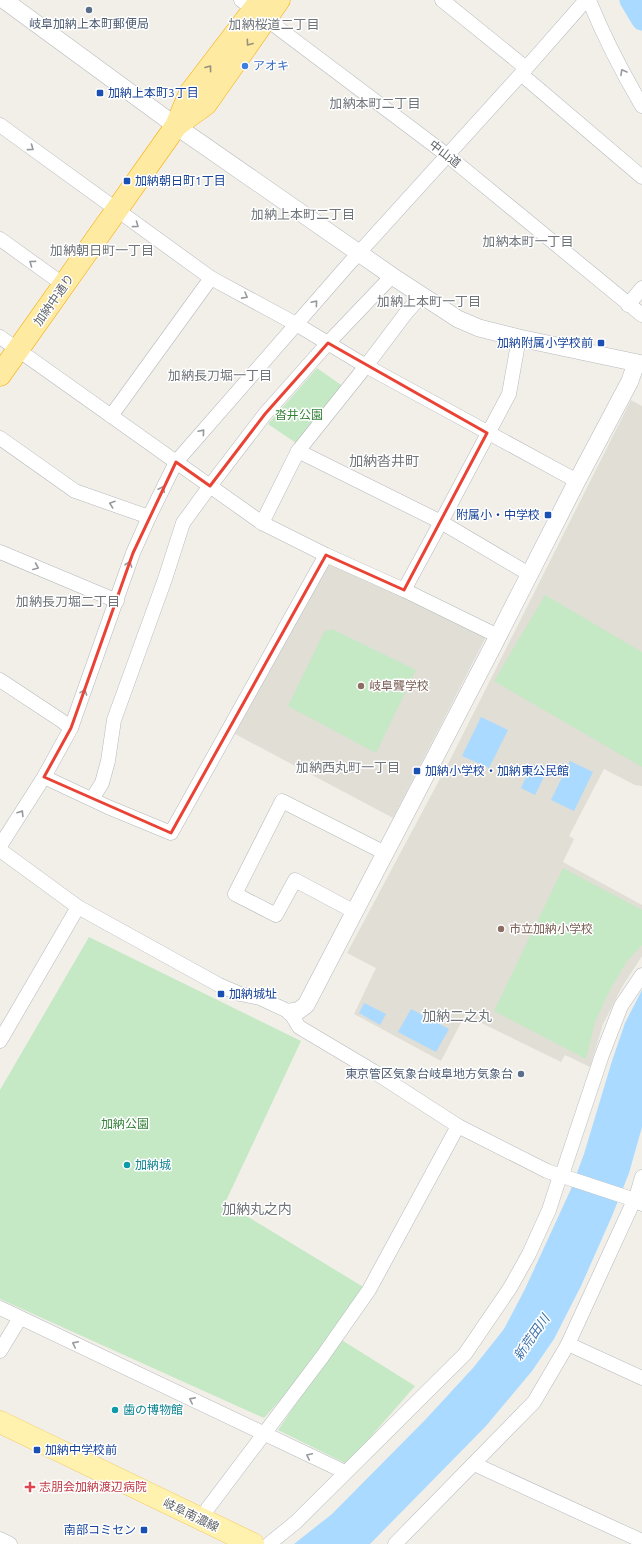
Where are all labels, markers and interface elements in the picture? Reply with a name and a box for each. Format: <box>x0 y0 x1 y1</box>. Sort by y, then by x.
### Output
marker: 岐阜加納上本町郵便局 <box>84 5 94 15</box>
place label: 岐阜加納上本町郵便局 <box>29 17 149 30</box>
district label: 加納桜道二丁目 <box>228 17 320 31</box>
one-way arrow <box>247 39 254 46</box>
place label: アオキ <box>253 59 289 72</box>
marker: アオキ <box>240 61 250 71</box>
one-way arrow <box>204 66 211 73</box>
one-way arrow <box>620 69 627 76</box>
place label: 加納上本町3丁目 <box>108 86 199 99</box>
marker: 加納上本町3丁目 <box>95 88 105 98</box>
district label: 加納本町二丁目 <box>329 96 421 110</box>
street label: 中山道 <box>427 137 463 170</box>
one-way arrow <box>27 143 34 150</box>
place label: 加納朝日町1丁目 <box>135 174 226 187</box>
marker: 加納朝日町1丁目 <box>122 176 132 186</box>
district label: 加納上本町二丁目 <box>251 207 355 221</box>
one-way arrow <box>132 220 139 227</box>
district label: 加納本町一丁目 <box>482 234 574 248</box>
district label: 加納朝日町一丁目 <box>50 243 154 257</box>
one-way arrow <box>30 260 37 267</box>
street label: 加納中通り <box>31 271 76 328</box>
one-way arrow <box>240 292 248 299</box>
district label: 加納上本町一丁目 <box>377 294 481 308</box>
one-way arrow <box>310 300 317 307</box>
place label: 加納附属小学校前 <box>497 336 593 349</box>
marker: 加納附属小学校前 <box>596 338 606 348</box>
district label: 加納長刀堀一丁目 <box>168 368 272 382</box>
park label: 沓井公園 <box>275 408 323 421</box>
one-way arrow <box>197 430 204 437</box>
district label: 加納沓井町 <box>349 453 419 469</box>
one-way arrow <box>158 486 165 494</box>
one-way arrow <box>109 500 116 509</box>
place label: 附属小・中学校 <box>456 508 540 521</box>
marker: 附属小・中学校 <box>543 510 553 520</box>
one-way arrow <box>125 561 133 568</box>
one-way arrow <box>32 562 39 570</box>
district label: 加納長刀堀二丁目 <box>16 594 120 608</box>
place label: 岐阜聾学校 <box>369 679 429 692</box>
marker: 岐阜聾学校 <box>356 681 366 691</box>
one-way arrow <box>80 688 88 695</box>
district label: 加納西丸町一丁目 <box>296 760 400 774</box>
place label: 加納小学校・加納東公民館 <box>425 764 569 777</box>
marker: 加納小学校・加納東公民館 <box>412 766 422 776</box>
one-way arrow <box>16 810 24 817</box>
place label: 市立加納小学校 <box>509 922 593 935</box>
marker: 市立加納小学校 <box>496 924 506 934</box>
place label: 加納城址 <box>229 987 277 1000</box>
marker: 加納城址 <box>216 989 226 999</box>
district label: 加納二之丸 <box>422 1008 492 1024</box>
place label: 東京管区気象台岐阜地方気象台 <box>345 1067 513 1080</box>
marker: 東京管区気象台岐阜地方気象台 <box>516 1069 526 1079</box>
park label: 加納公園 <box>101 1117 149 1130</box>
place label: 加納城 <box>135 1158 171 1171</box>
marker: 加納城 <box>122 1160 132 1170</box>
district label: 加納丸之内 <box>222 1201 292 1217</box>
water label: 新荒田川 <box>510 1310 553 1362</box>
one-way arrow <box>71 1341 79 1349</box>
one-way arrow <box>189 1397 196 1405</box>
place label: 歯の博物館 <box>123 1403 183 1416</box>
marker: 歯の博物館 <box>110 1405 120 1415</box>
place label: 加納中学校前 <box>45 1443 117 1456</box>
marker: 加納中学校前 <box>32 1445 42 1455</box>
one-way arrow <box>306 1453 314 1461</box>
place label: 志朋会加納渡辺病院 <box>39 1480 147 1493</box>
marker: 志朋会加納渡辺病院 <box>24 1481 36 1493</box>
street label: 岐阜南濃線 <box>161 1496 221 1534</box>
place label: 南部コミセン <box>64 1523 136 1536</box>
marker: 南部コミセン <box>139 1525 149 1535</box>

